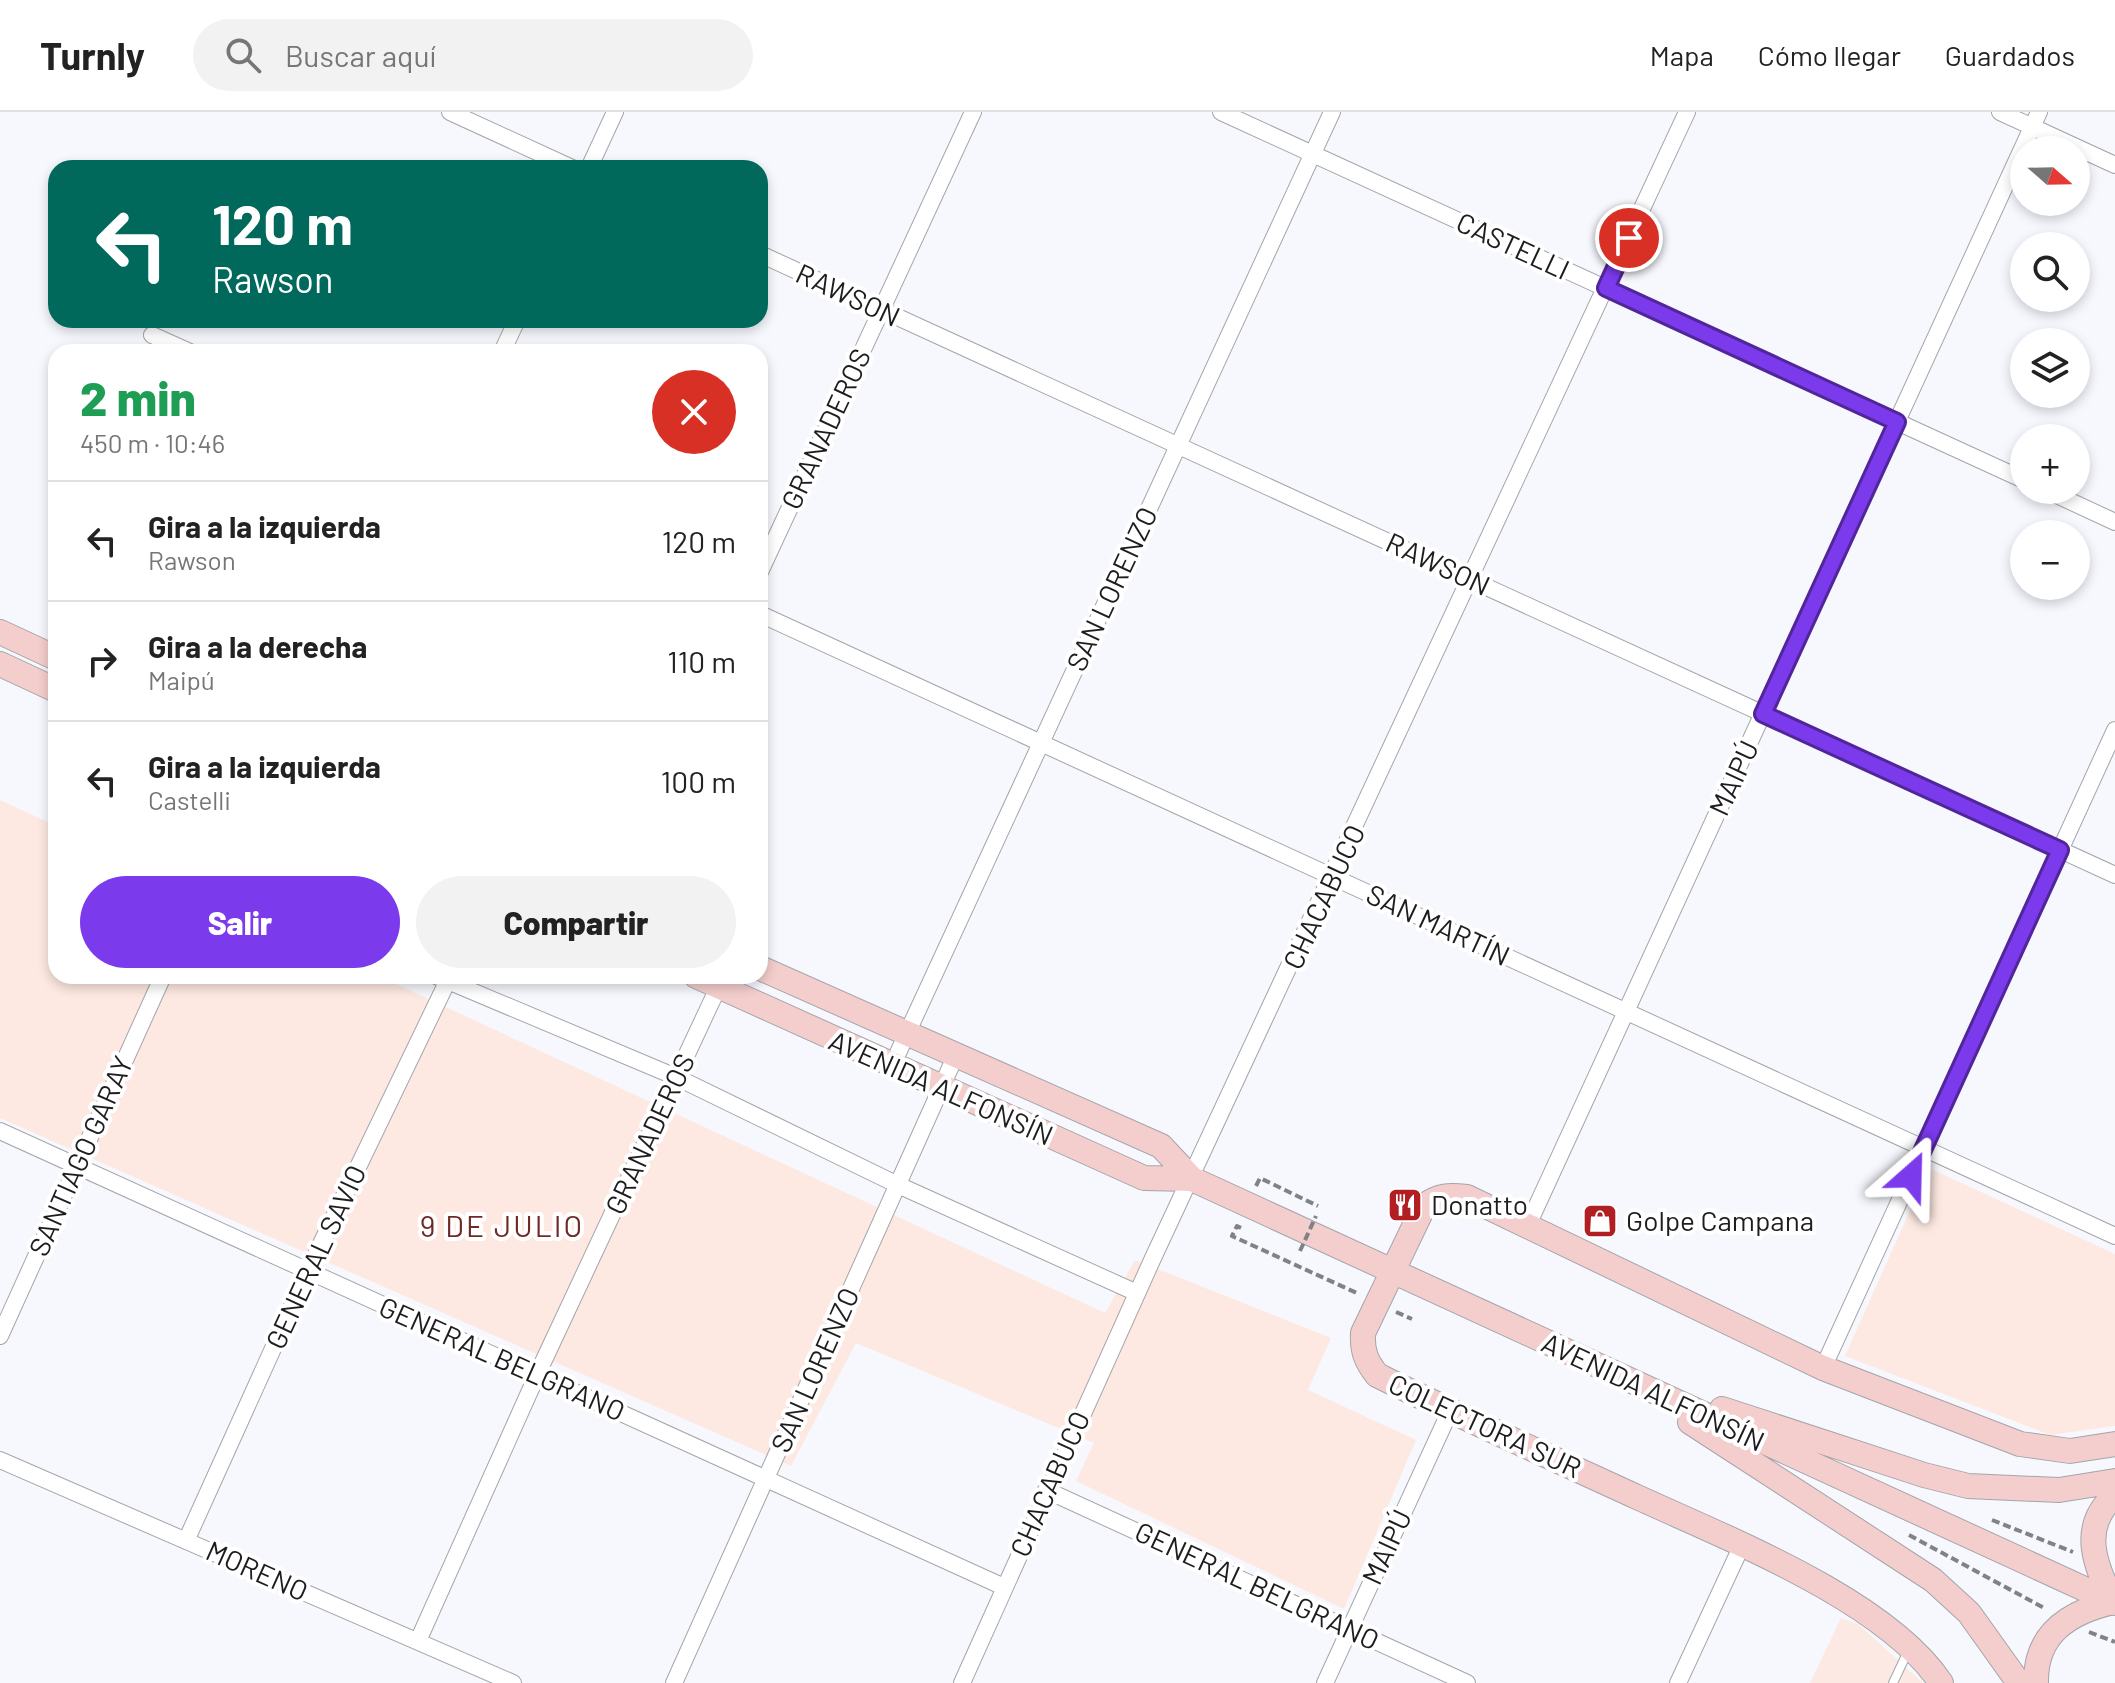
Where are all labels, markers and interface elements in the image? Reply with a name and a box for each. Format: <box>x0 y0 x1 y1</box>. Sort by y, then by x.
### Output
search box <box>193 19 753 91</box>
text: Turnly <box>40 32 145 78</box>
icon: search <box>221 33 265 77</box>
text: Buscar aquí <box>285 37 436 73</box>
text: Mapa <box>1650 38 1714 72</box>
text: Cómo llegar <box>1758 38 1901 72</box>
text: Guardados <box>1945 38 2075 72</box>
north arrow <box>2010 136 2090 216</box>
map controls <box>2010 136 2090 600</box>
text: 120 m <box>212 189 353 256</box>
icon: left <box>80 192 184 296</box>
street label: CASTELLI <box>1452 204 1575 286</box>
pin <box>1595 204 1663 272</box>
icon: arrive <box>1607 216 1651 260</box>
button: search <box>2010 232 2090 312</box>
street label: RAWSON <box>791 255 906 333</box>
text: Rawson <box>212 257 333 300</box>
button: layers <box>2010 328 2090 408</box>
street label: GRANADEROS <box>773 343 877 514</box>
text: 2 min <box>80 368 196 426</box>
button: close <box>652 370 736 454</box>
button: + <box>2010 424 2090 504</box>
text: 450 m · 10:46 <box>80 427 225 458</box>
street label: SAN LORENZO <box>1058 501 1164 676</box>
text: Gira a la izquierda <box>148 508 381 544</box>
icon: left <box>80 519 124 563</box>
button: − <box>2010 520 2090 600</box>
text: 120 m <box>662 523 736 559</box>
street label: RAWSON <box>1381 524 1496 602</box>
text: Rawson <box>148 544 236 575</box>
text: Gira a la derecha <box>148 628 367 664</box>
icon: right <box>80 639 124 683</box>
text: 110 m <box>667 643 736 679</box>
text: Maipú <box>148 664 215 695</box>
street label: MAIPÚ <box>1701 735 1765 821</box>
text: Gira a la izquierda <box>148 748 381 784</box>
icon: left <box>80 759 124 803</box>
text: 100 m <box>661 763 736 799</box>
text: Castelli <box>148 784 231 815</box>
street label: CHACABUCO <box>1275 819 1371 974</box>
button: Salir <box>80 876 400 968</box>
button: Compartir <box>416 876 736 968</box>
street label: SAN MARTÍN <box>1361 876 1515 972</box>
street label: AVENIDA ALFONSÍN <box>824 1022 1059 1152</box>
street label: GRANADEROS <box>597 1048 701 1219</box>
street label: SANTIAGO GARAY <box>21 1050 139 1261</box>
position arrow <box>1869 1134 1953 1218</box>
street label: GENERAL SAVIO <box>258 1159 373 1354</box>
restaurant icon: Donatto <box>1386 1186 1424 1224</box>
place label: Donatto <box>1431 1187 1528 1221</box>
shop icon: Golpe Campana <box>1581 1202 1619 1240</box>
place label: Golpe Campana <box>1626 1203 1814 1237</box>
district label: 9 DE JULIO <box>420 1207 584 1243</box>
street label: SAN LORENZO <box>763 1282 866 1457</box>
street label: GENERAL BELGRANO <box>374 1289 630 1428</box>
street label: AVENIDA ALFONSÍN <box>1537 1325 1770 1458</box>
street label: COLECTORA SUR <box>1384 1366 1587 1485</box>
street label: CHACABUCO <box>1002 1405 1096 1562</box>
street label: MAIPÚ <box>1354 1504 1418 1590</box>
street label: GENERAL BELGRANO <box>1130 1514 1385 1657</box>
street label: MORENO <box>201 1533 314 1608</box>

